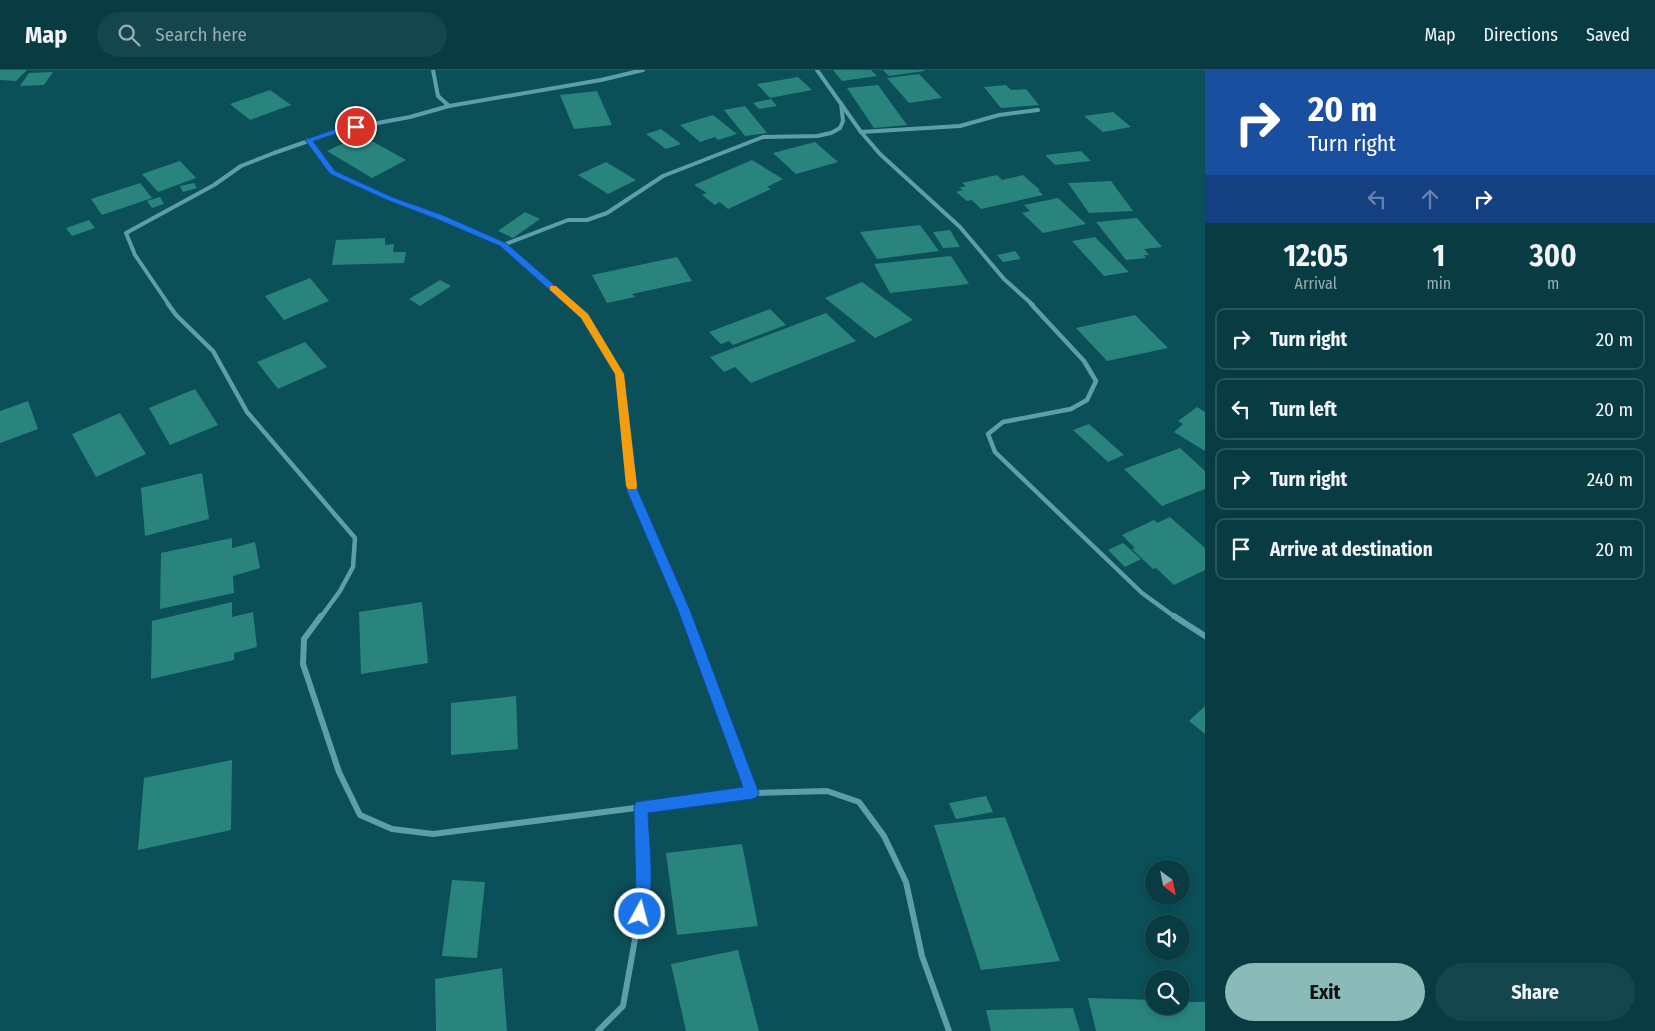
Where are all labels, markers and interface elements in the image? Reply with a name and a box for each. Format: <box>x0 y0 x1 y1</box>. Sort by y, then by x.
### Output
search box <box>97 12 447 57</box>
text: Map <box>25 21 67 49</box>
icon: search <box>115 21 143 49</box>
text: Search here <box>155 23 247 46</box>
text: Map <box>1424 24 1456 46</box>
text: Directions <box>1484 24 1558 46</box>
text: Saved <box>1586 24 1630 46</box>
text: 20 m <box>1308 88 1377 130</box>
icon: right <box>1225 90 1290 155</box>
pin <box>335 106 377 148</box>
icon: arrive <box>342 113 370 141</box>
text: Turn right <box>1308 130 1396 157</box>
icon: left <box>1363 185 1391 213</box>
icon: ahead <box>1416 185 1444 213</box>
icon: right <box>1469 185 1497 213</box>
text: 12:05 <box>1283 238 1348 274</box>
text: 1 <box>1432 238 1445 274</box>
text: 300 <box>1530 238 1577 274</box>
text: Arrival <box>1294 274 1337 293</box>
text: min <box>1426 274 1451 293</box>
text: m <box>1547 274 1559 293</box>
icon: right <box>1227 325 1255 353</box>
text: Turn right <box>1270 328 1347 351</box>
text: 20 m <box>1596 328 1633 351</box>
icon: left <box>1227 395 1255 423</box>
text: Turn left <box>1270 398 1337 421</box>
text: 20 m <box>1596 398 1633 421</box>
icon: right <box>1227 465 1255 493</box>
text: Turn right <box>1270 468 1347 491</box>
text: 240 m <box>1587 468 1633 491</box>
icon: arrive <box>1227 535 1255 563</box>
text: Arrive at destination <box>1270 538 1433 561</box>
text: 20 m <box>1596 538 1633 561</box>
north arrow <box>1145 860 1190 905</box>
map controls <box>1145 860 1190 1015</box>
position arrow <box>613 887 665 939</box>
button: sound <box>1145 915 1190 960</box>
button: Exit <box>1225 963 1425 1021</box>
button: Share <box>1435 963 1635 1021</box>
button: search <box>1145 970 1190 1015</box>

